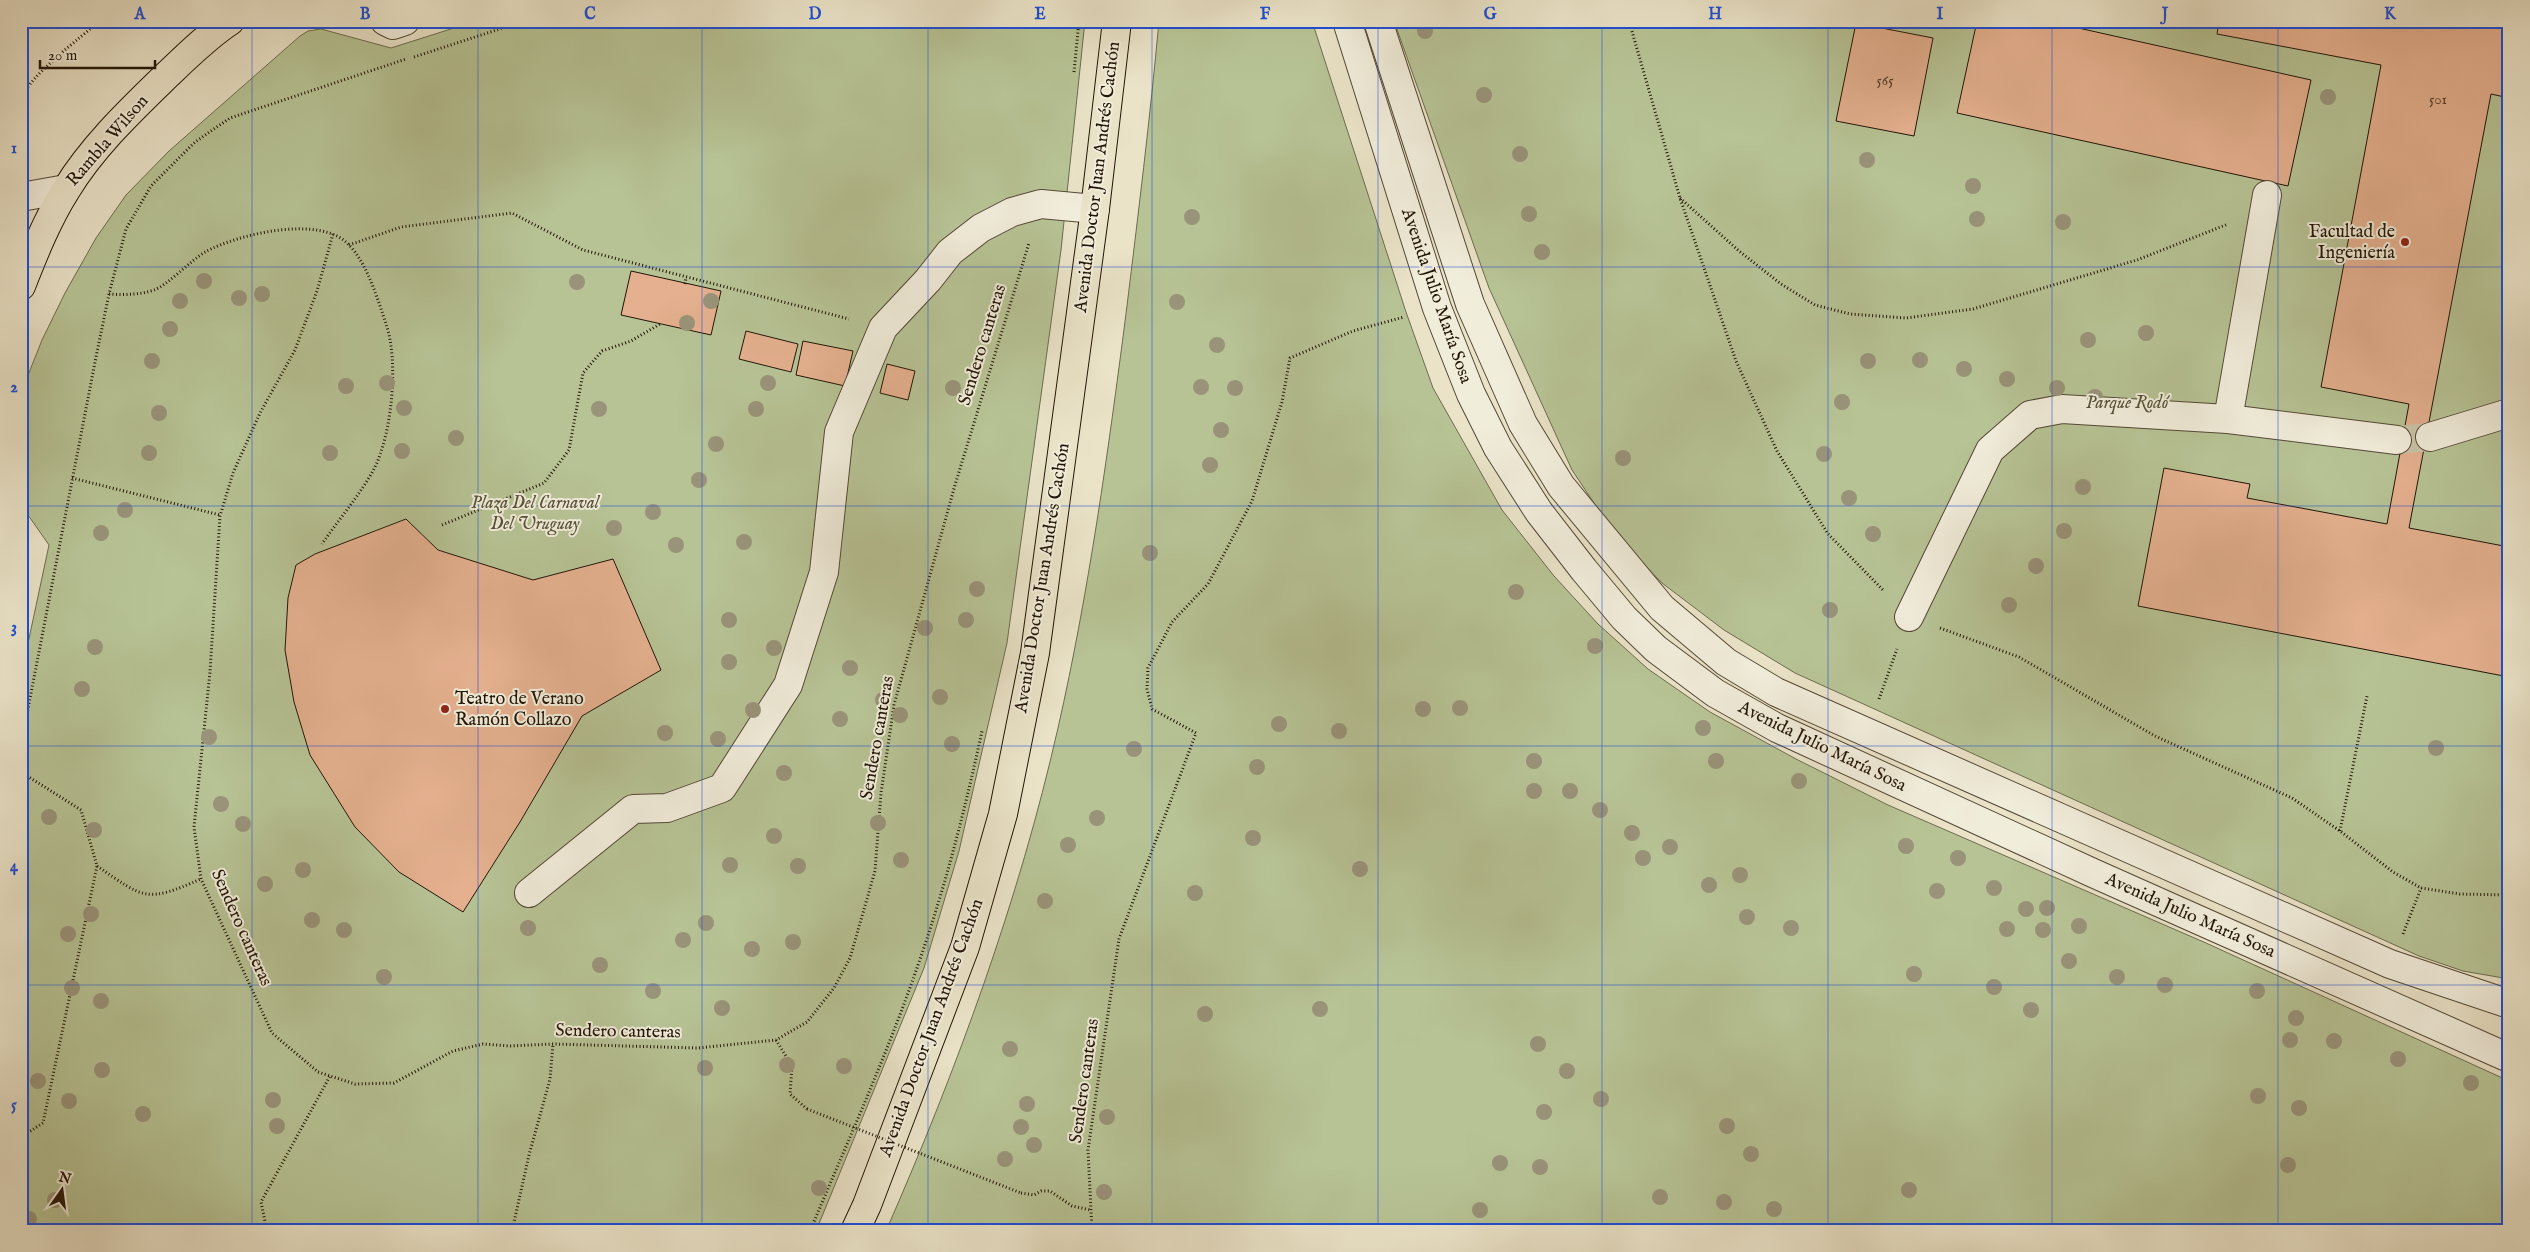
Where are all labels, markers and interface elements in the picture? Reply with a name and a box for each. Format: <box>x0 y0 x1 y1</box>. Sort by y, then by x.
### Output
text: A <box>134 5 147 25</box>
text: B <box>360 5 371 25</box>
text: C <box>584 5 596 25</box>
text: D <box>809 5 822 25</box>
text: E <box>1034 5 1046 25</box>
text: F <box>1260 5 1271 25</box>
text: G <box>1484 5 1497 25</box>
text: H <box>1708 5 1722 25</box>
text: I <box>1937 5 1944 25</box>
text: J <box>2160 5 2169 25</box>
text: K <box>2384 5 2397 25</box>
scale bar <box>40 38 155 70</box>
street label: Avenida Doctor Juan Andrés Cachón <box>1070 40 1126 315</box>
text: 20 m <box>48 46 78 65</box>
house number: 565 <box>1876 71 1894 90</box>
street label: Rambla Wilson <box>62 90 154 192</box>
house number: 501 <box>2429 90 2447 109</box>
text: 1 <box>11 139 17 159</box>
street label: Avenida Julio María Sosa <box>1395 204 1477 387</box>
place label: Facultad de Ingeniería <box>2309 221 2395 265</box>
marker: Facultad de Ingeniería <box>2399 236 2411 248</box>
street label: Sendero canteras <box>954 282 1012 408</box>
text: 2 <box>10 378 18 398</box>
park label: Parque Rodó <box>2086 392 2171 415</box>
street label: Avenida Doctor Juan Andrés Cachón <box>1010 441 1076 716</box>
park label: Plaza Del Carnaval Del Uruguay <box>471 492 601 536</box>
text: 3 <box>11 618 17 638</box>
street label: Sendero canteras <box>856 674 900 802</box>
place label: Teatro de Verano Ramón Collazo <box>455 688 584 732</box>
street label: Avenida Julio María Sosa <box>1733 696 1910 798</box>
marker: Teatro de Verano Ramón Collazo <box>439 703 451 715</box>
text: 4 <box>10 857 19 877</box>
street label: Sendero canteras <box>205 866 277 990</box>
street label: Avenida Julio María Sosa <box>2100 868 2279 964</box>
street label: Avenida Doctor Juan Andrés Cachón <box>874 895 990 1161</box>
street label: Sendero canteras <box>1065 1017 1105 1145</box>
street label: Sendero canteras <box>555 1019 681 1045</box>
text: 5 <box>11 1096 17 1116</box>
north arrow <box>38 1164 88 1214</box>
text: N <box>56 1168 73 1189</box>

